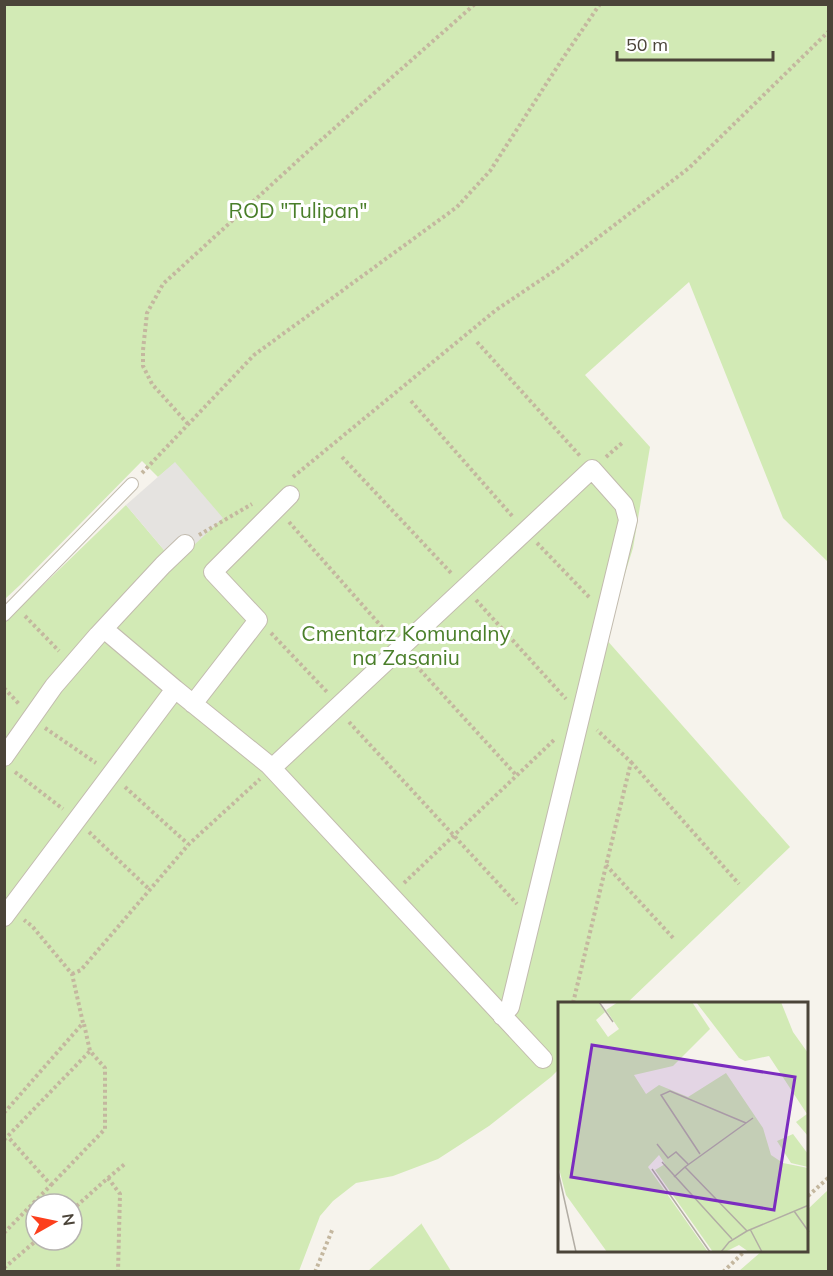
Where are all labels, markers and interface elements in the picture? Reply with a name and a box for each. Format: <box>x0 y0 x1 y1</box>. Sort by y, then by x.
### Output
scale bar <box>617 24 773 62</box>
text: 50 m <box>626 33 668 56</box>
park label: ROD "Tulipan" <box>228 197 368 223</box>
park label: Cmentarz Komunalny na Zasaniu <box>301 620 511 670</box>
inset map <box>558 1002 809 1252</box>
north arrow <box>24 1192 84 1252</box>
text: N <box>58 1212 80 1227</box>

